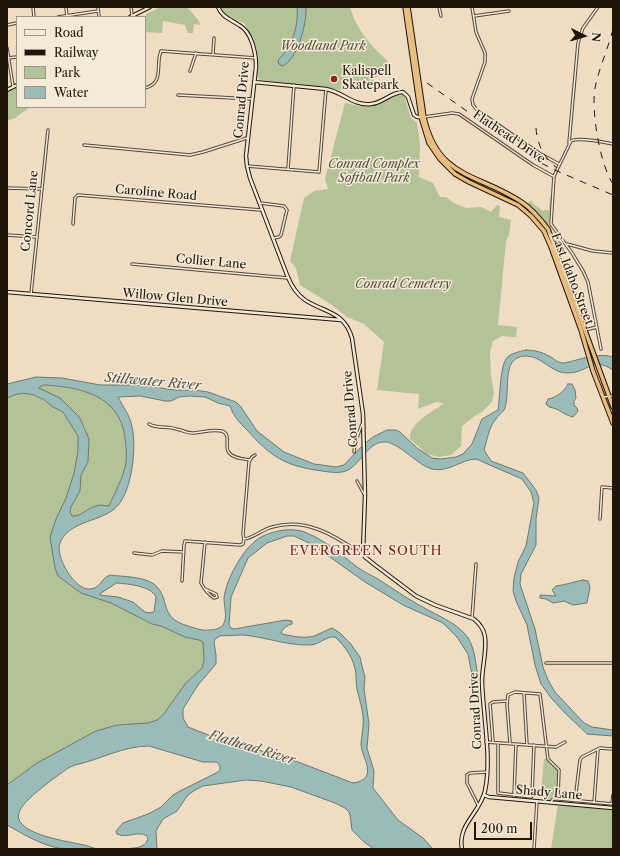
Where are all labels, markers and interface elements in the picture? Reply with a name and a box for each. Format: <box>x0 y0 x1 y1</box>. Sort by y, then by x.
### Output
legend <box>16 16 146 108</box>
north arrow <box>564 16 604 56</box>
text: Road <box>54 25 84 40</box>
text: N <box>589 32 603 42</box>
park label: Woodland Park <box>280 40 366 54</box>
text: Railway <box>54 45 99 60</box>
street label: Conrad Drive <box>231 61 253 139</box>
text: Park <box>54 65 80 80</box>
place label: Kalispell Skatepark <box>342 65 399 93</box>
marker: Kalispell Skatepark <box>329 74 339 84</box>
text: Water <box>54 85 88 100</box>
street label: Flathead Drive <box>470 108 548 166</box>
park label: Conrad Complex Softball Park <box>328 158 420 186</box>
street label: Concord Lane <box>19 170 41 252</box>
street label: Caroline Road <box>114 182 198 204</box>
street label: East Idaho Street <box>548 231 596 327</box>
street label: Collier Lane <box>175 252 247 272</box>
park label: Conrad Cemetery <box>355 278 451 292</box>
street label: Willow Glen Drive <box>122 286 228 310</box>
water label: Stillwater River <box>104 370 202 394</box>
street label: Conrad Drive <box>340 370 362 448</box>
district label: EVERGREEN SOUTH <box>289 543 443 559</box>
street label: Conrad Drive <box>467 672 485 750</box>
water label: Flathead River <box>207 728 297 768</box>
street label: Shady Lane <box>515 783 583 803</box>
scale bar <box>476 814 534 840</box>
text: 200 m <box>481 821 518 836</box>

